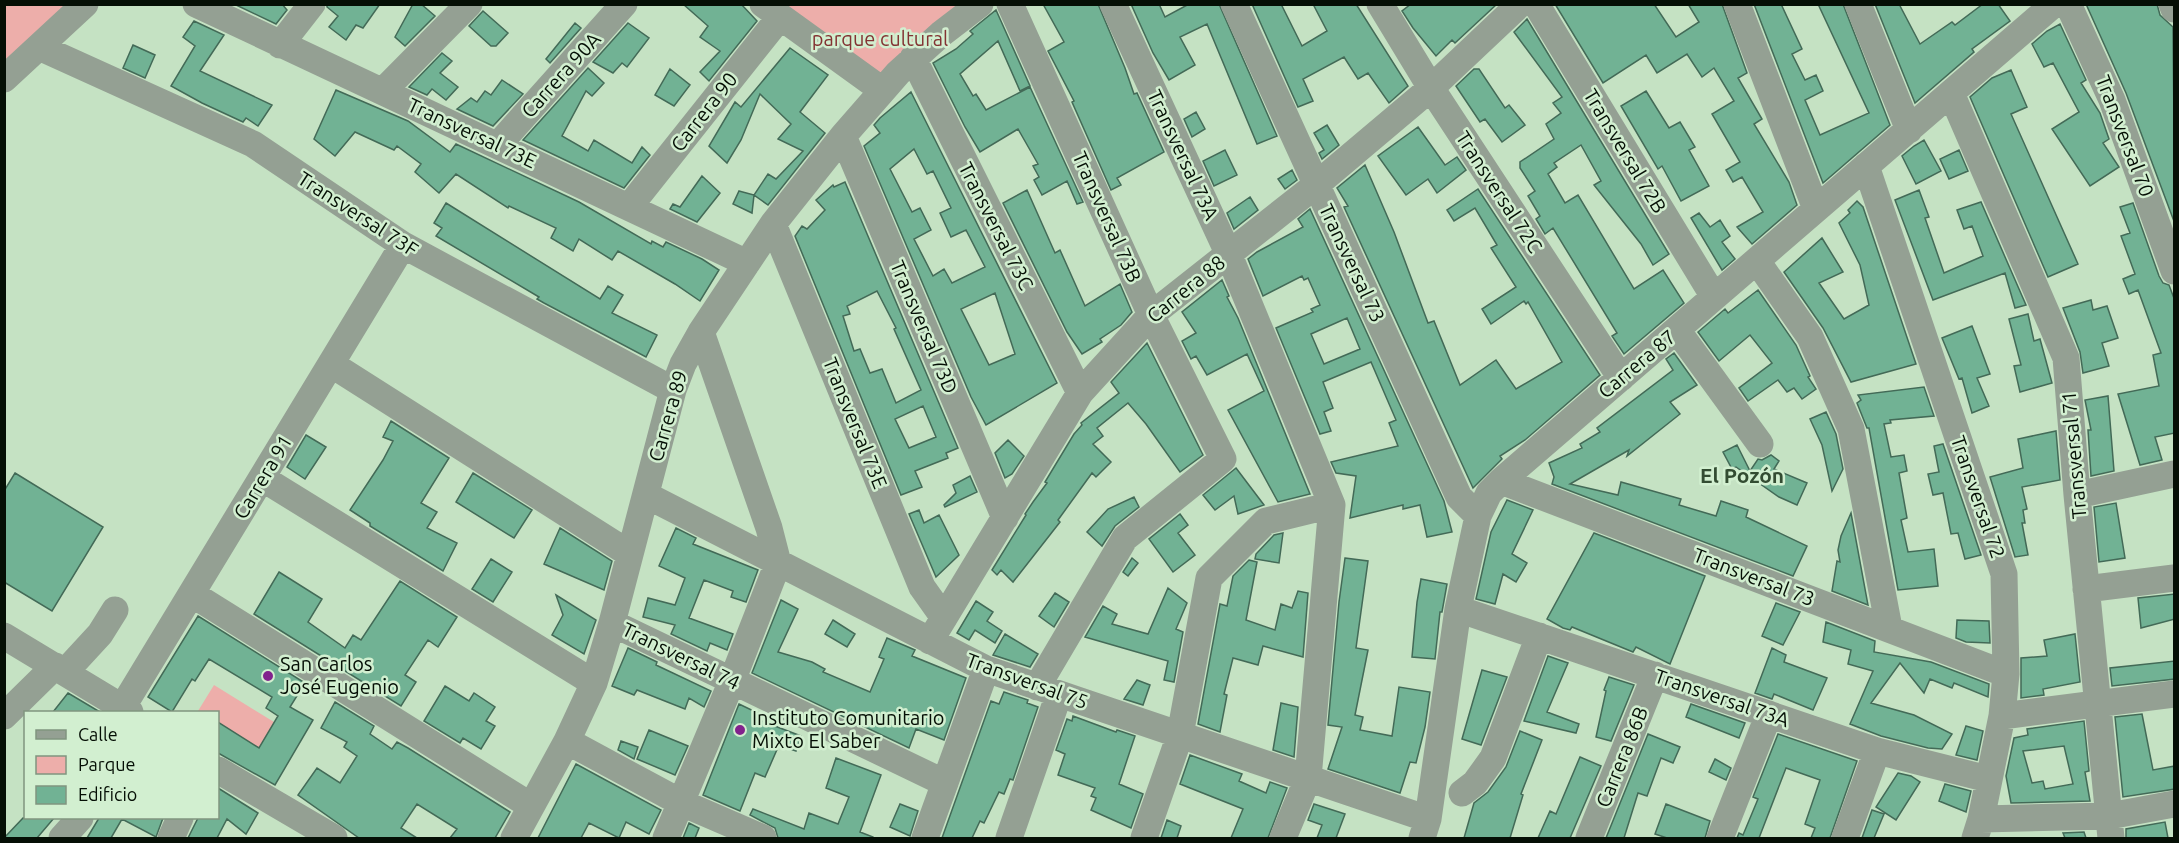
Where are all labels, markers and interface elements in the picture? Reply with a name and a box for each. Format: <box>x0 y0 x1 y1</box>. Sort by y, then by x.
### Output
street label: Carrera 90A <box>516 27 605 122</box>
park label: parque cultural <box>812 27 948 50</box>
street label: Carrera 90 <box>666 68 742 156</box>
street label: Transversal 70 <box>2092 72 2159 200</box>
street label: Transversal 72B <box>1579 84 1672 217</box>
street label: Transversal 73A <box>1143 86 1224 224</box>
street label: Transversal 73E <box>404 93 540 172</box>
street label: Transversal 72C <box>1452 127 1547 257</box>
street label: Transversal 73B <box>1068 148 1147 286</box>
street label: Transversal 73C <box>954 158 1039 294</box>
street label: Transversal 73F <box>294 166 423 261</box>
street label: Transversal 73 <box>1315 200 1390 326</box>
street label: Carrera 88 <box>1142 250 1229 327</box>
street label: Transversal 73D <box>886 257 963 397</box>
street label: Carrera 87 <box>1593 325 1680 403</box>
street label: Transversal 73E <box>819 354 892 492</box>
street label: Carrera 89 <box>644 368 691 464</box>
street label: Transversal 71 <box>2056 390 2091 520</box>
street label: Carrera 91 <box>229 431 297 523</box>
street label: Transversal 72 <box>1947 433 2010 561</box>
district label: El Pozón <box>1700 463 1784 487</box>
street label: Transversal 73 <box>1690 543 1818 610</box>
street label: Transversal 74 <box>619 617 744 694</box>
street label: Transversal 75 <box>963 648 1091 713</box>
place label: San Carlos José Eugenio <box>280 652 399 698</box>
street label: Transversal 73A <box>1652 664 1793 731</box>
marker: San Carlos José Eugenio <box>261 669 275 683</box>
street label: Carrera 86B <box>1591 703 1652 810</box>
place label: Instituto Comunitario Mixto El Saber <box>752 706 944 752</box>
legend <box>24 711 219 819</box>
marker: Instituto Comunitario Mixto El Saber <box>733 723 747 737</box>
text: Calle <box>78 724 118 744</box>
text: Parque <box>78 754 135 774</box>
text: Edificio <box>78 784 137 804</box>

